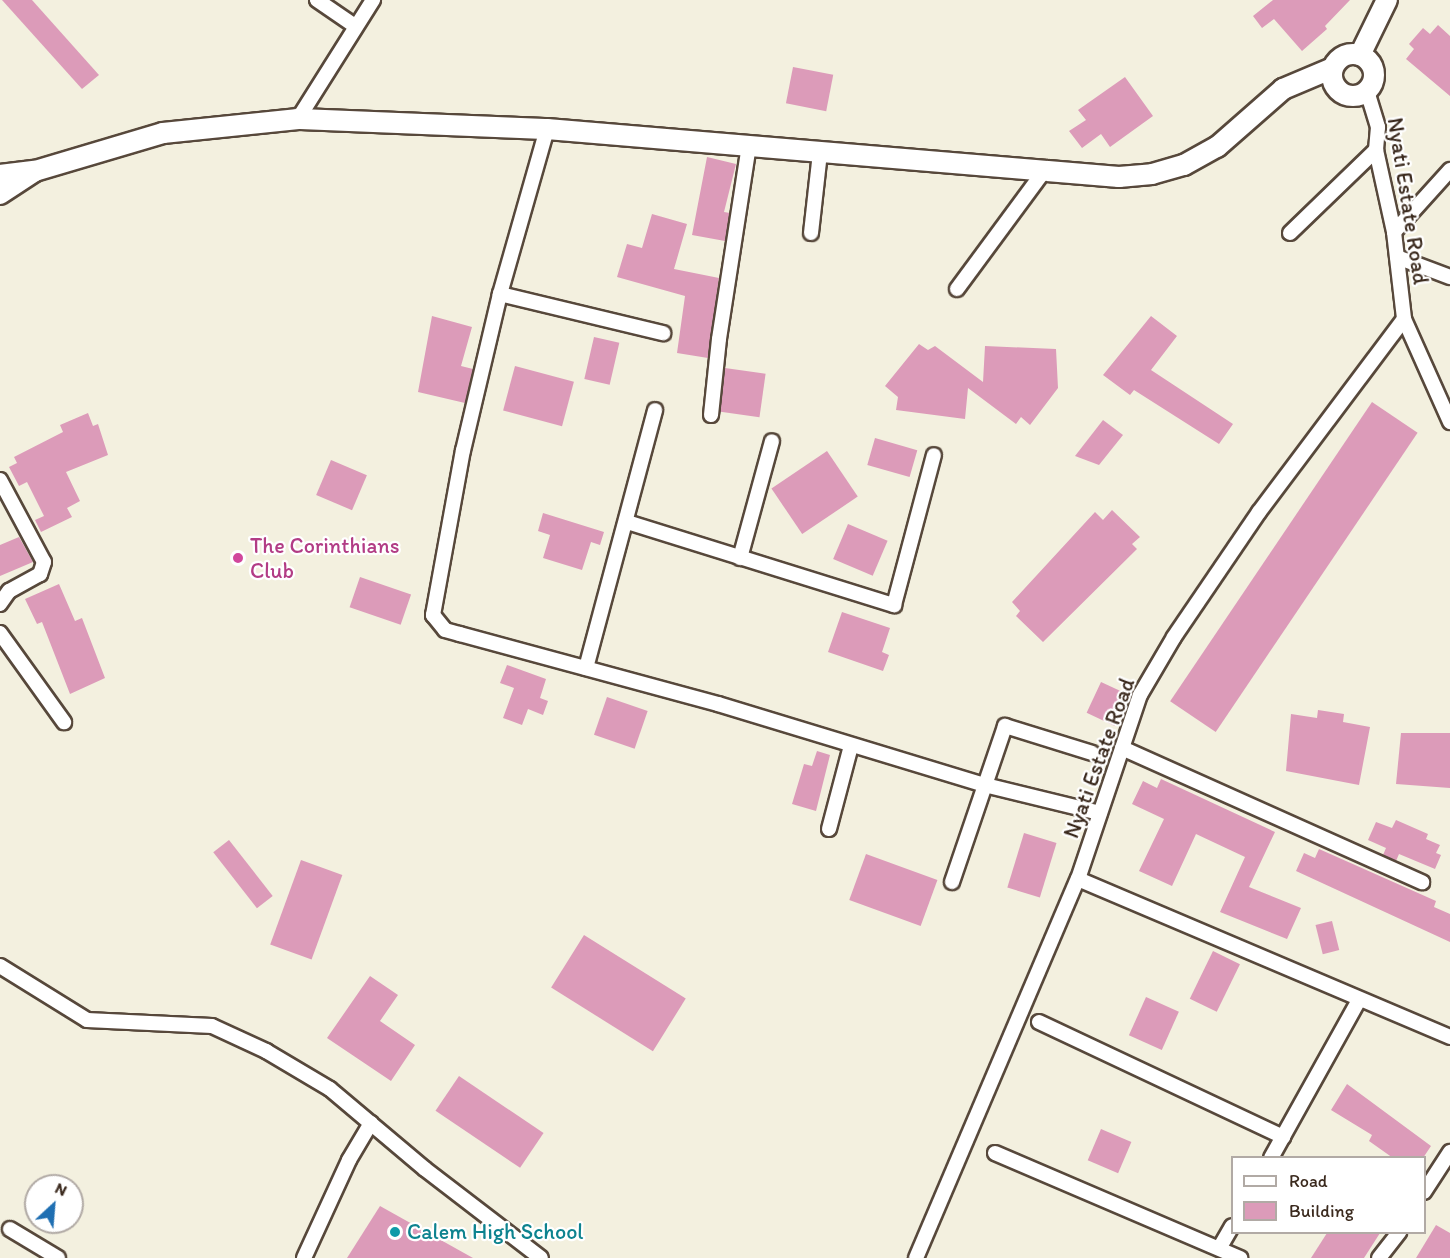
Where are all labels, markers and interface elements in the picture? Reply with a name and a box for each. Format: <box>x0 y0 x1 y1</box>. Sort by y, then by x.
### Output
street label: Nyati Estate Road <box>1382 116 1434 286</box>
place label: The Corinthians Club <box>250 532 400 584</box>
marker: The Corinthians Club <box>231 551 245 565</box>
street label: Nyati Estate Road <box>1058 675 1140 841</box>
legend <box>1231 1156 1426 1234</box>
text: Road <box>1289 1170 1328 1192</box>
north arrow <box>24 1174 84 1234</box>
text: N <box>52 1178 70 1200</box>
text: Building <box>1289 1200 1354 1222</box>
place label: Calem High School <box>407 1219 583 1245</box>
marker: Calem High School <box>388 1225 402 1239</box>

